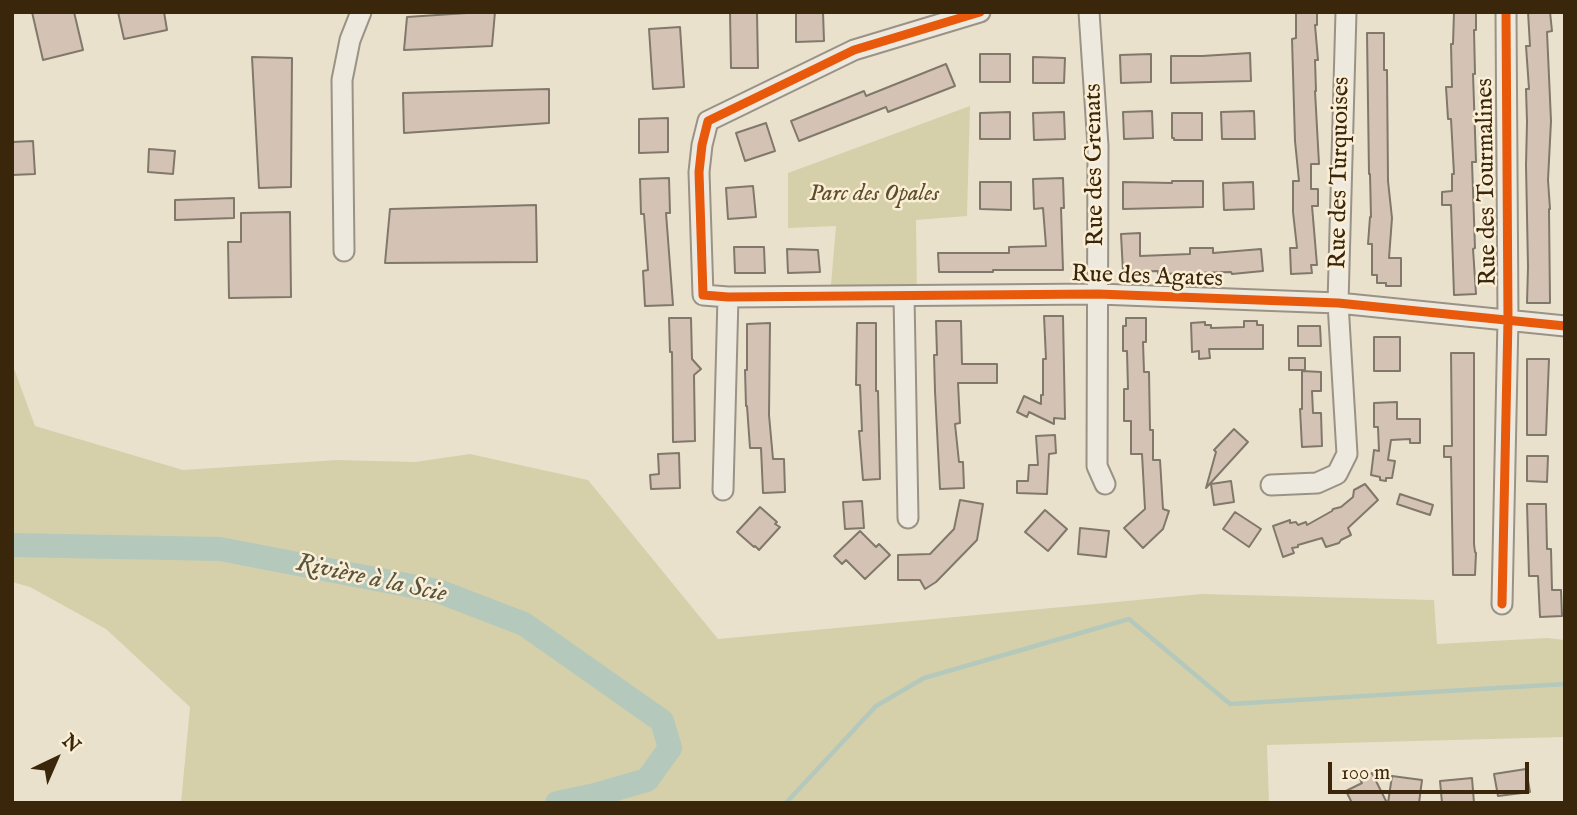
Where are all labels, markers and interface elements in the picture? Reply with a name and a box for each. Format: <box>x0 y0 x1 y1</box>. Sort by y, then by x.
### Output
street label: Rue des Turquoises <box>1325 77 1357 269</box>
street label: Rue des Tourmalines <box>1472 78 1504 286</box>
street label: Rue des Grenats <box>1080 83 1112 247</box>
park label: Parc des Opales <box>809 181 939 209</box>
street label: Rue des Agates <box>1071 261 1223 295</box>
water label: Rivière à la Scie <box>293 549 449 611</box>
north arrow <box>21 724 91 794</box>
text: N <box>56 730 85 758</box>
scale bar <box>1332 748 1533 792</box>
text: 100 m <box>1341 760 1390 787</box>

